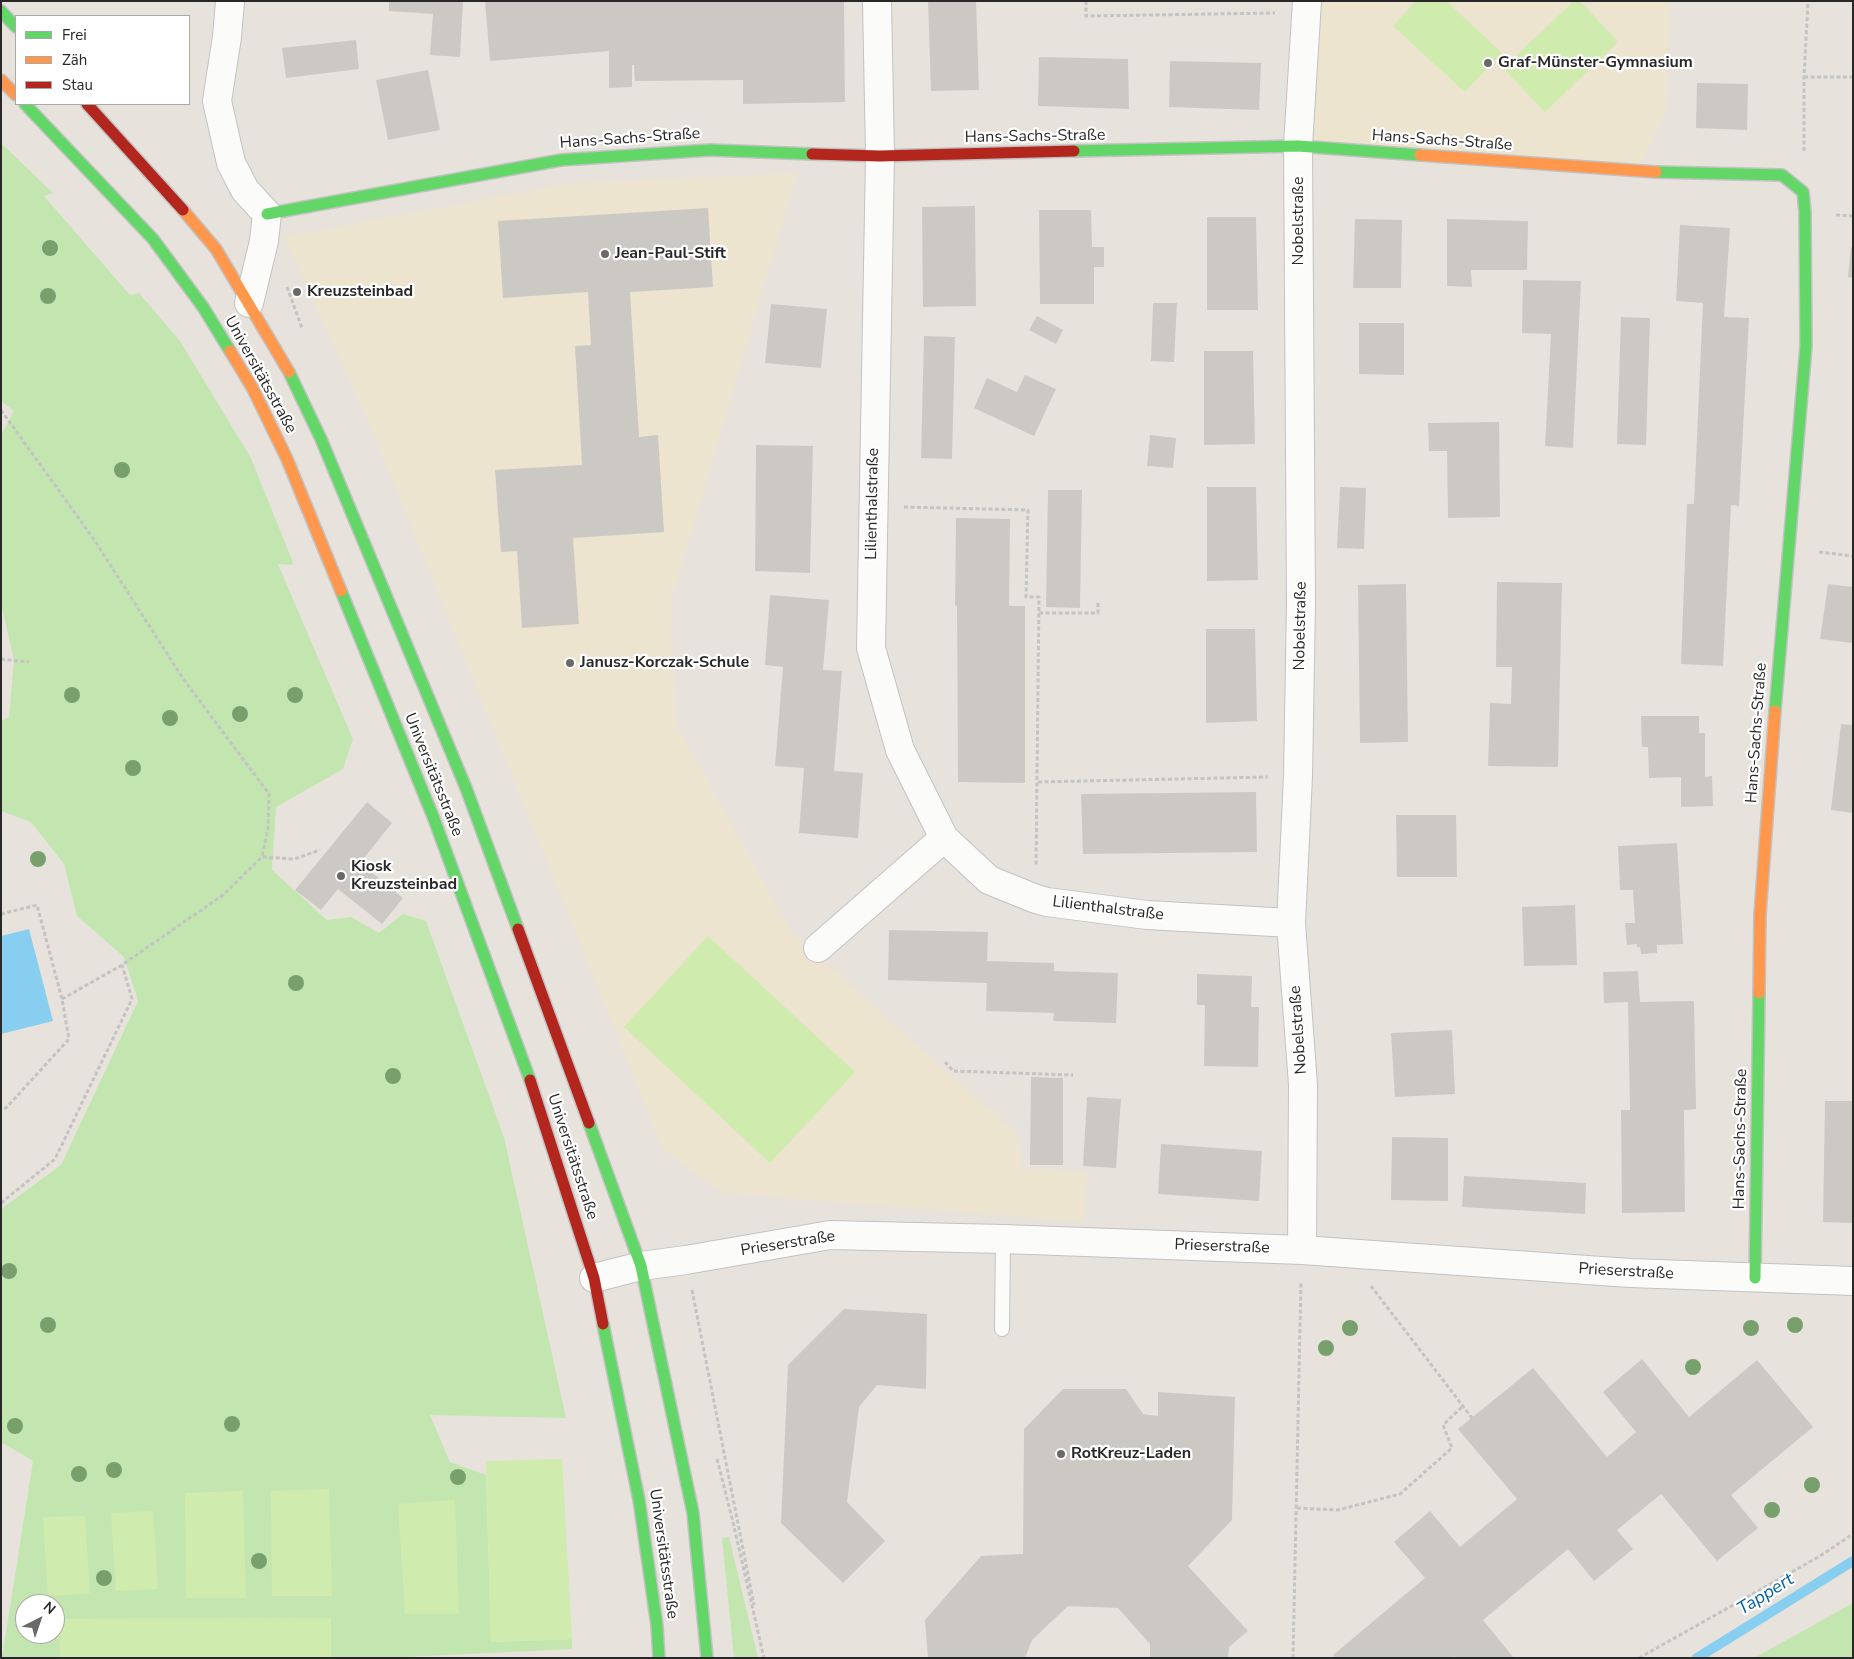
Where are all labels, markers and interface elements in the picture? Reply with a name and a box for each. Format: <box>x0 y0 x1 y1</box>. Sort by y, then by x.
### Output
legend <box>15 15 190 105</box>
text: Frei <box>62 25 87 45</box>
text: Zäh <box>62 50 87 70</box>
place label: Graf-Münster-Gymnasium <box>1498 53 1693 73</box>
marker: Graf-Münster-Gymnasium <box>1482 57 1494 69</box>
text: Stau <box>62 75 93 95</box>
street label: Hans-Sachs-Straße <box>559 125 701 153</box>
street label: Hans-Sachs-Straße <box>964 126 1106 148</box>
street label: Hans-Sachs-Straße <box>1371 127 1513 155</box>
street label: Nobelstraße <box>1289 177 1309 265</box>
place label: Jean-Paul-Stift <box>615 244 726 264</box>
marker: Jean-Paul-Stift <box>599 248 611 260</box>
place label: Kreuzsteinbad <box>307 282 413 302</box>
marker: Kreuzsteinbad <box>291 286 303 298</box>
street label: Universitätsstraße <box>220 313 300 437</box>
street label: Lilienthalstraße <box>862 448 884 560</box>
street label: Nobelstraße <box>1291 581 1311 671</box>
place label: Janusz-Korczak-Schule <box>580 653 749 673</box>
marker: Janusz-Korczak-Schule <box>564 657 576 669</box>
street label: Hans-Sachs-Straße <box>1743 662 1771 804</box>
street label: Universitätsstraße <box>400 711 466 839</box>
place label: Kiosk Kreuzsteinbad <box>351 857 457 895</box>
marker: Kiosk Kreuzsteinbad <box>335 870 347 882</box>
street label: Lilienthalstraße <box>1051 893 1165 925</box>
street label: Nobelstraße <box>1286 985 1312 1075</box>
street label: Hans-Sachs-Straße <box>1730 1068 1752 1210</box>
street label: Universitätsstraße <box>543 1092 601 1222</box>
street label: Prieserstraße <box>739 1227 837 1261</box>
street label: Prieserstraße <box>1174 1236 1270 1258</box>
street label: Prieserstraße <box>1578 1260 1674 1284</box>
place label: RotKreuz-Laden <box>1071 1444 1191 1464</box>
marker: RotKreuz-Laden <box>1055 1448 1067 1460</box>
street label: Universitätsstraße <box>644 1488 682 1620</box>
water label: Tappert <box>1734 1569 1798 1621</box>
north arrow <box>15 1594 65 1644</box>
text: N <box>39 1597 60 1619</box>

